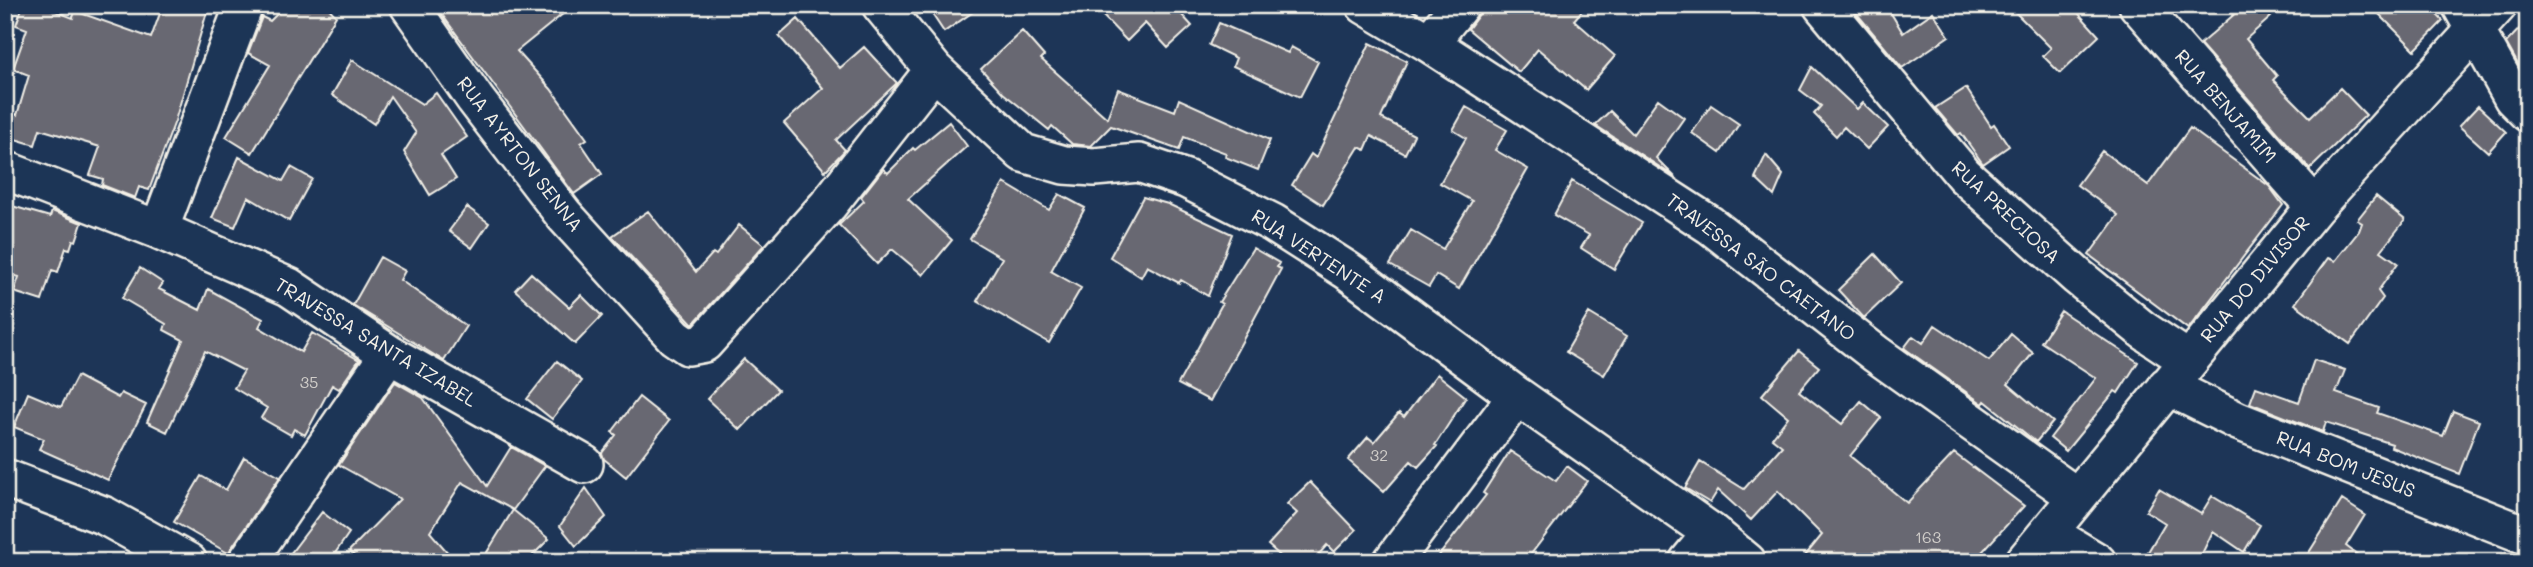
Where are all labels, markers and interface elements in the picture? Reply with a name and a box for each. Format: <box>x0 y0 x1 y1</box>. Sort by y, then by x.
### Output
street label: RUA BENJAMIM <box>2170 44 2283 168</box>
street label: RUA AYRTON SENNA <box>452 71 589 236</box>
street label: RUA PRECIOSA <box>1947 155 2066 268</box>
street label: TRAVESSA SÃO CAETANO <box>1661 187 1861 346</box>
street label: RUA VERTENTE A <box>1247 203 1391 308</box>
street label: RUA DO DIVISOR <box>2194 210 2315 347</box>
street label: TRAVESSA SANTA IZABEL <box>271 271 482 412</box>
house number: 35 <box>300 371 318 392</box>
street label: RUA BOM JESUS <box>2273 424 2419 503</box>
house number: 32 <box>1370 444 1388 465</box>
house number: 163 <box>1915 526 1941 547</box>

